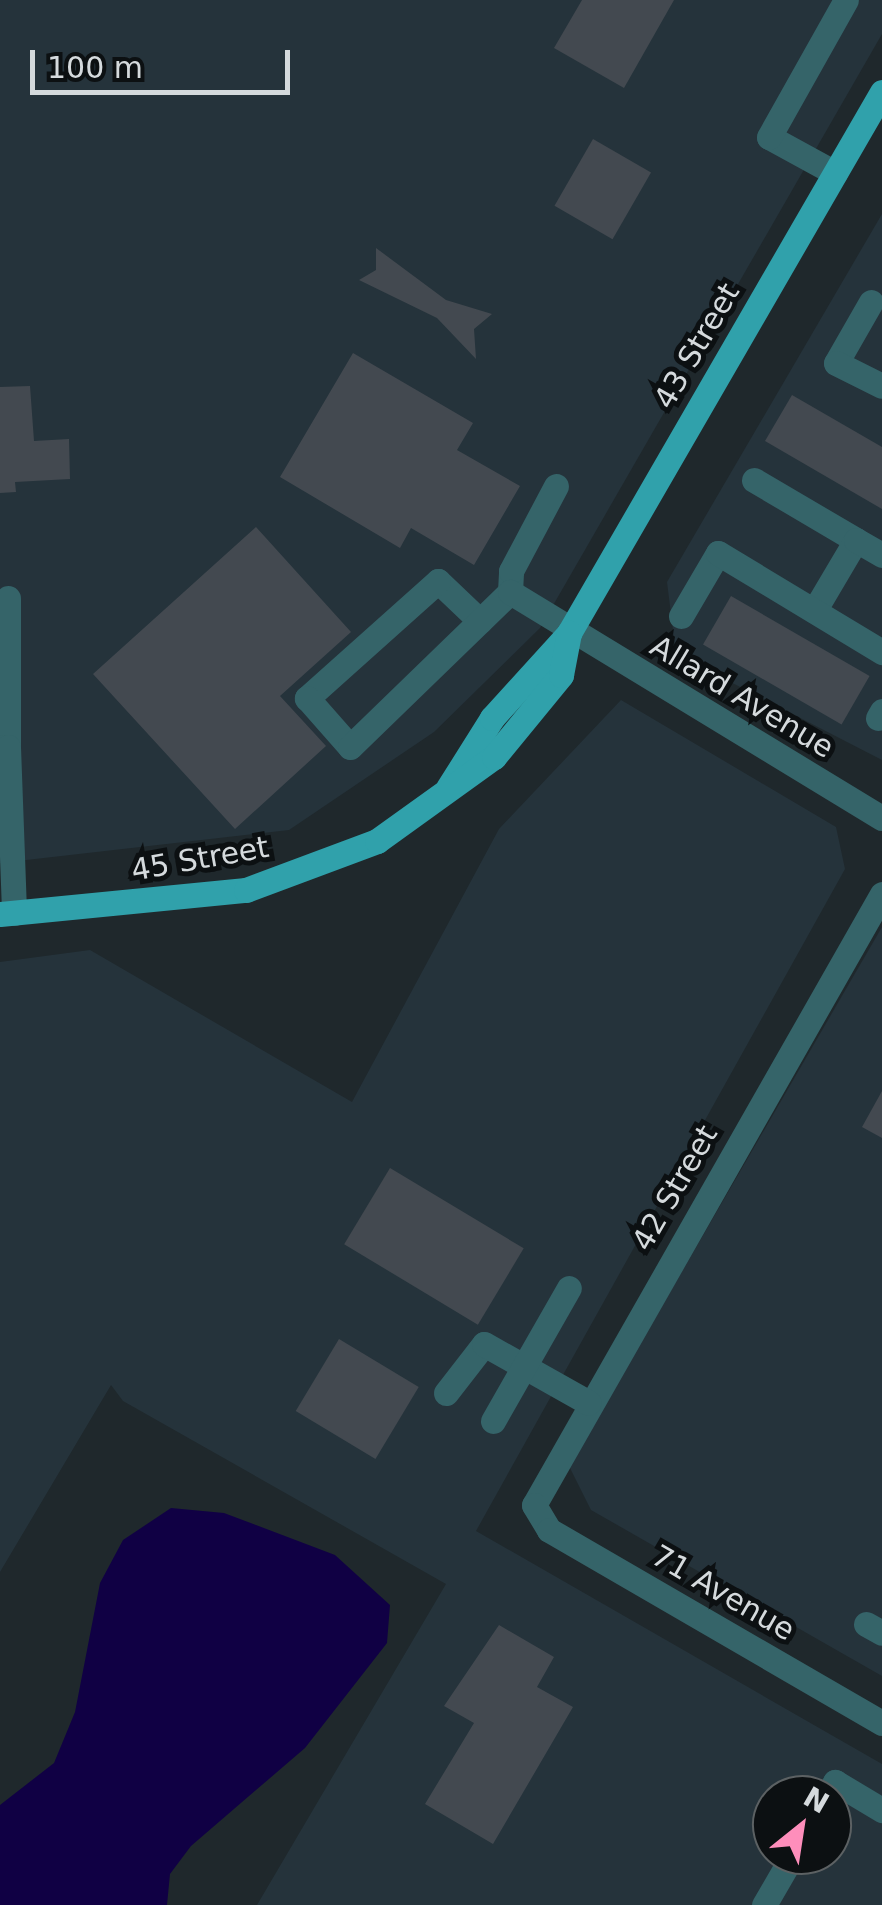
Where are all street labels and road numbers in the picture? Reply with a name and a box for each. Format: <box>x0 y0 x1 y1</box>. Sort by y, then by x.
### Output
street label: 43 Street <box>647 277 747 415</box>
street label: Allard Avenue <box>644 628 840 766</box>
street label: 45 Street <box>128 829 272 889</box>
street label: 42 Street <box>625 1119 725 1257</box>
street label: 71 Avenue <box>645 1538 801 1648</box>

